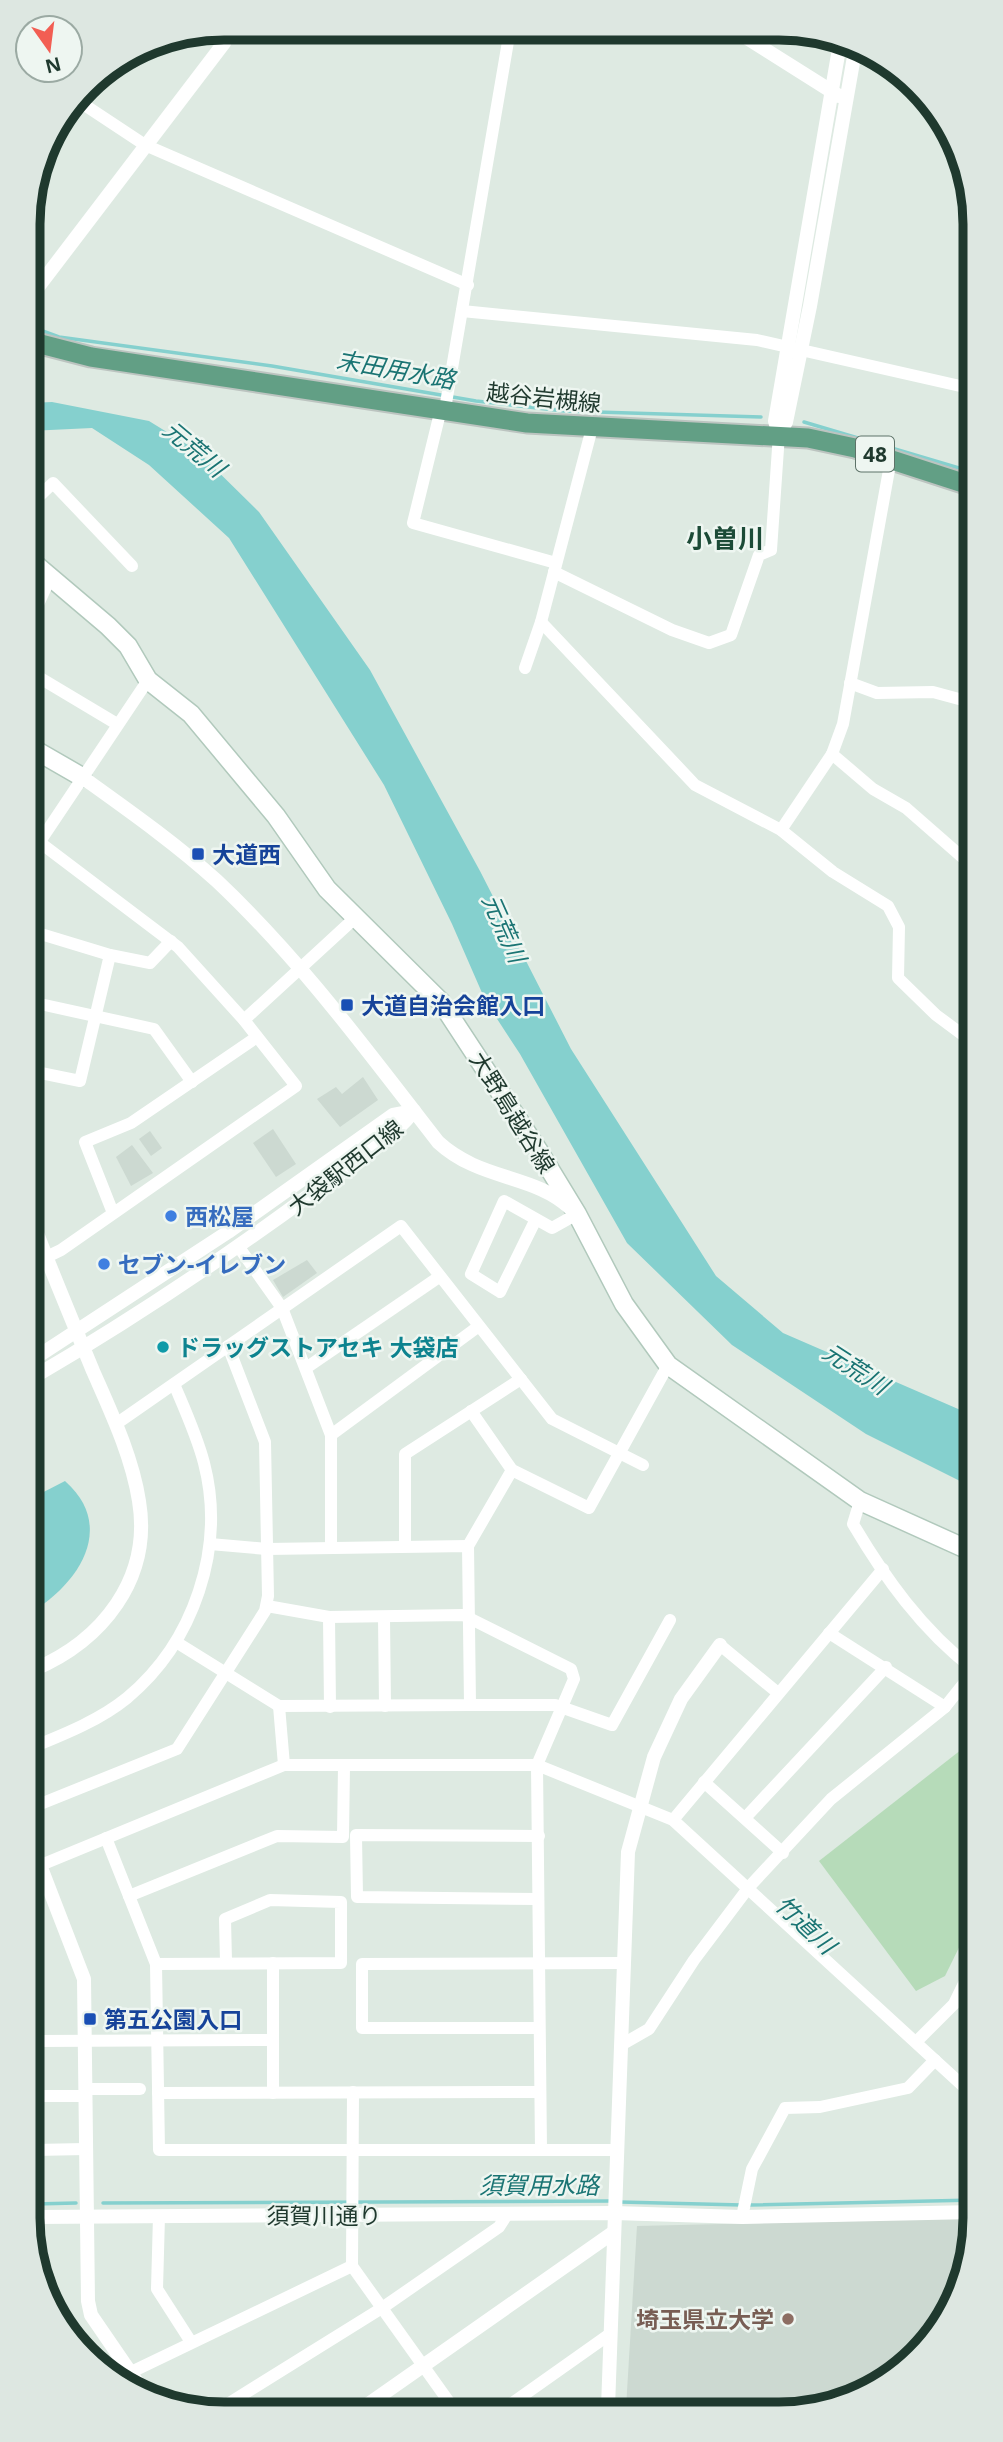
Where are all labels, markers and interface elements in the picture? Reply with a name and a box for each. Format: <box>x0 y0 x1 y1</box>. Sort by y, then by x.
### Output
north arrow <box>14 14 84 84</box>
text: N <box>42 51 64 80</box>
water label: 末田用水路 <box>334 342 460 396</box>
street label: 越谷岩槻線 <box>485 375 603 419</box>
water label: 元荒川 <box>157 412 235 486</box>
road number: 48 <box>856 436 894 472</box>
district label: 小曽川 <box>686 520 764 556</box>
place label: 大道西 <box>212 838 281 870</box>
marker: 大道西 <box>190 846 206 862</box>
water label: 元荒川 <box>475 888 536 970</box>
place label: 大道自治会館入口 <box>361 989 545 1021</box>
marker: 大道自治会館入口 <box>339 997 355 1013</box>
street label: 大野島越谷線 <box>463 1045 563 1179</box>
street label: 大袋駅西口線 <box>281 1112 409 1222</box>
place label: 西松屋 <box>185 1200 254 1232</box>
marker: 西松屋 <box>163 1208 179 1224</box>
place label: セブン-イレブン <box>118 1248 286 1280</box>
marker: セブン-イレブン <box>96 1256 112 1272</box>
place label: ドラッグストアセキ 大袋店 <box>177 1331 459 1363</box>
water label: 元荒川 <box>817 1335 898 1403</box>
marker: ドラッグストアセキ 大袋店 <box>155 1339 171 1355</box>
water label: 竹道川 <box>768 1887 846 1963</box>
place label: 第五公園入口 <box>104 2003 242 2035</box>
marker: 第五公園入口 <box>82 2011 98 2027</box>
water label: 須賀用水路 <box>479 2168 601 2201</box>
street label: 須賀川通り <box>267 2199 382 2231</box>
place label: 埼玉県立大学 <box>636 2303 774 2335</box>
marker: 埼玉県立大学 <box>780 2311 796 2327</box>

